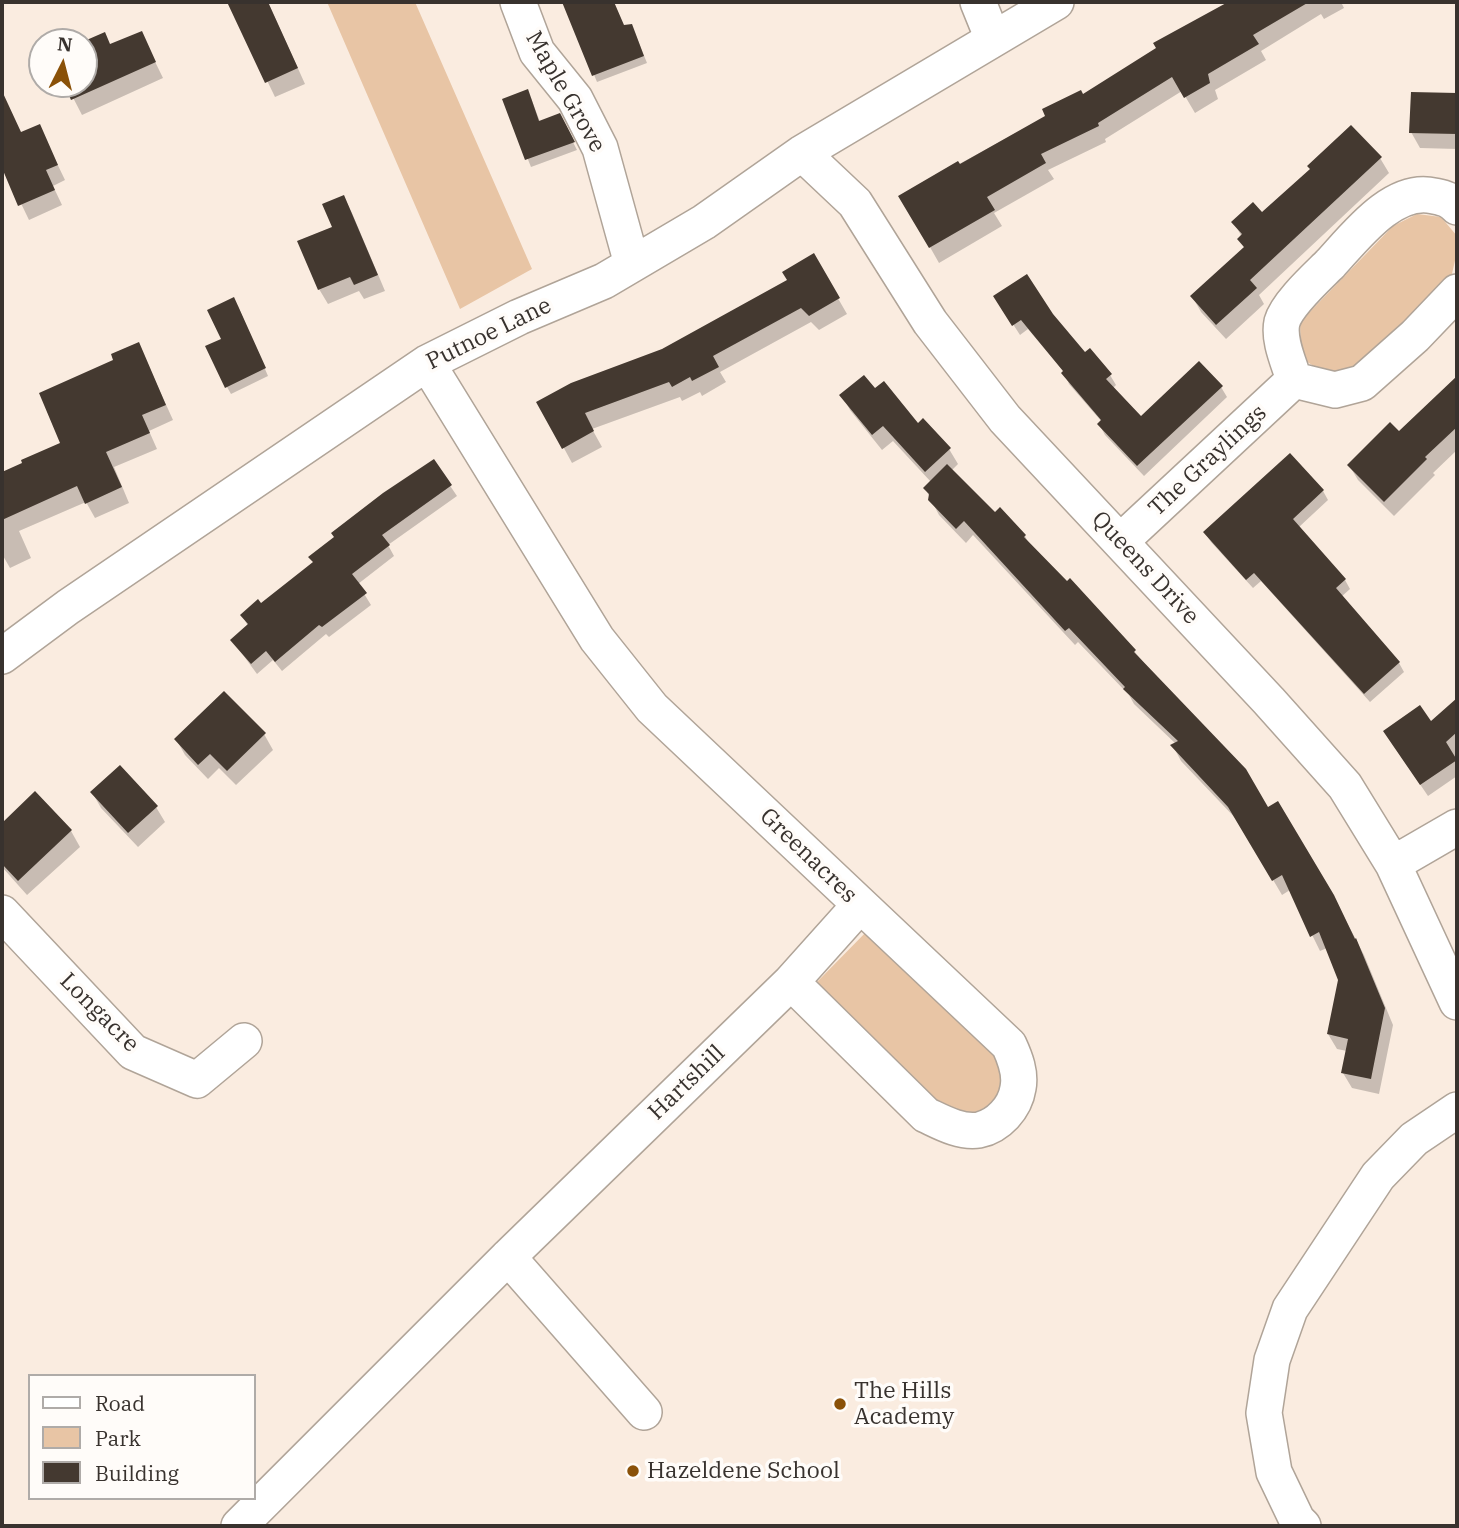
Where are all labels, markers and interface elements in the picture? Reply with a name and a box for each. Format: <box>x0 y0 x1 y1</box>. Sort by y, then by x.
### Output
street label: Maple Grove <box>519 27 611 157</box>
north arrow <box>28 28 98 98</box>
text: N <box>56 31 74 57</box>
street label: Putnoe Lane <box>422 292 556 376</box>
street label: The Graylings <box>1143 399 1273 523</box>
street label: Queens Drive <box>1086 506 1204 630</box>
street label: Greenacres <box>754 803 862 909</box>
street label: Longacre <box>54 968 144 1058</box>
street label: Hartshill <box>643 1040 731 1126</box>
legend <box>28 1374 256 1500</box>
place label: The Hills Academy <box>854 1377 954 1431</box>
text: Road <box>95 1389 145 1417</box>
marker: The Hills Academy <box>832 1396 848 1412</box>
text: Park <box>95 1424 141 1452</box>
place label: Hazeldene School <box>647 1457 840 1485</box>
text: Building <box>95 1459 179 1487</box>
marker: Hazeldene School <box>625 1463 641 1479</box>

